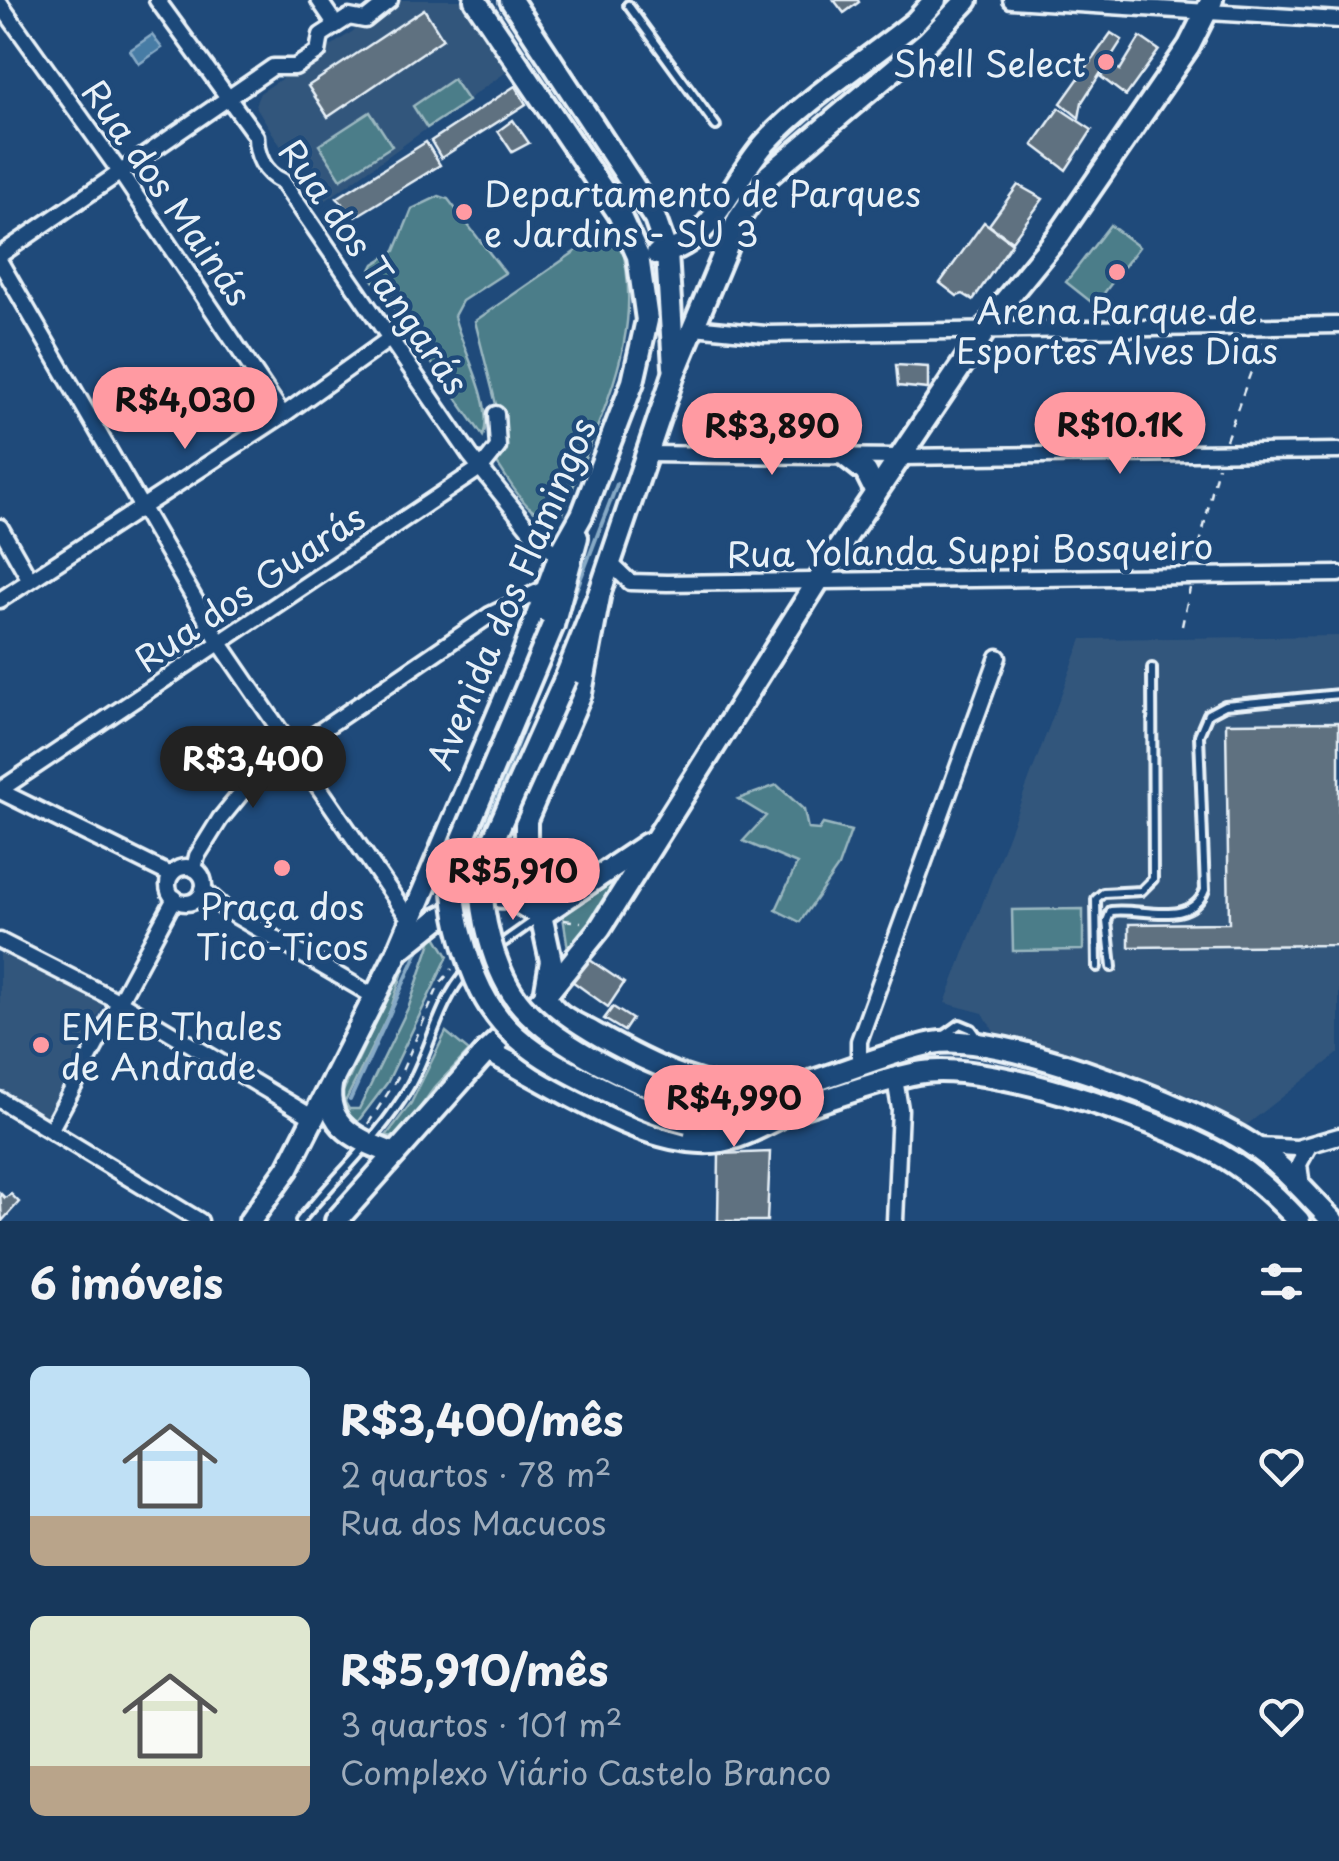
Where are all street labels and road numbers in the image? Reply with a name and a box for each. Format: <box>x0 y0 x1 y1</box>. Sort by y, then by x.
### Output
street label: Rua dos Mainás <box>70 68 266 316</box>
street label: Rua dos Tangarás <box>267 127 483 405</box>
street label: Avenida dos Flamingos <box>412 409 608 777</box>
street label: Rua dos Guarás <box>123 490 375 684</box>
street label: Rua Yolanda Suppi Bosqueiro <box>726 518 1214 580</box>

